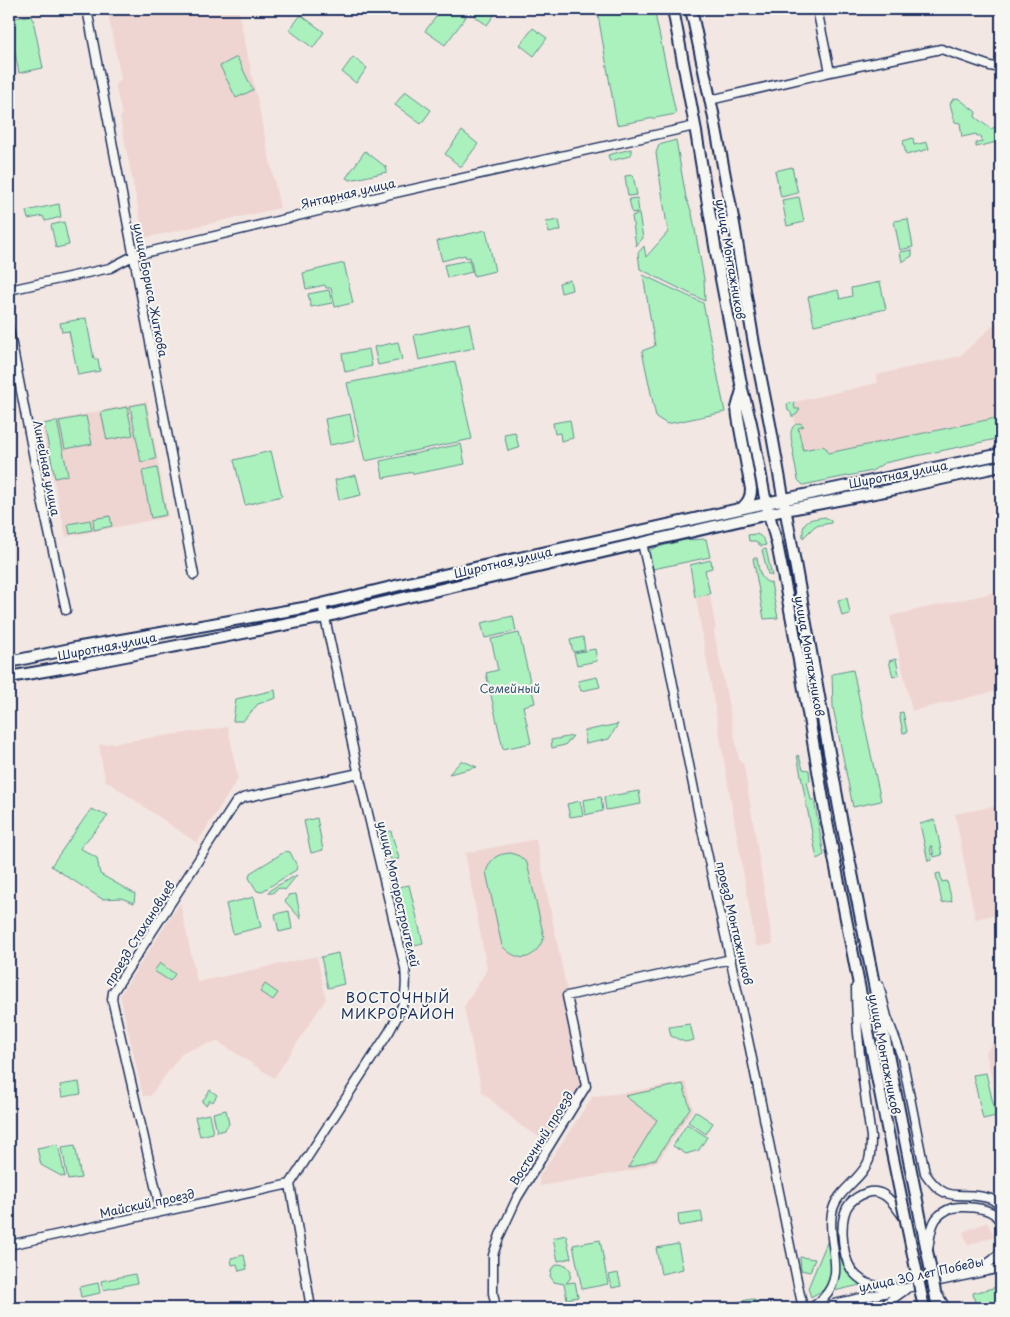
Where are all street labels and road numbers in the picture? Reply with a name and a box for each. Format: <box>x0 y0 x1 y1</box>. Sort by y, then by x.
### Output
street label: Янтарная улица <box>299 173 397 213</box>
street label: улица Монтажников <box>712 197 750 321</box>
street label: улица Бориса Житкова <box>129 221 173 359</box>
street label: Линейная улица <box>29 418 65 518</box>
street label: Широтная улица <box>847 456 949 492</box>
street label: Широтная улица <box>452 542 554 582</box>
street label: улица Монтажников <box>791 594 829 718</box>
street label: Широтная улица <box>56 628 158 664</box>
street label: улица Моторостроителей <box>373 819 425 969</box>
street label: проезд Монтажников <box>712 859 758 987</box>
street label: проезд Стахановцев <box>99 877 179 989</box>
street label: улица Монтажников <box>865 992 906 1116</box>
street label: Восточный проезд <box>505 1087 577 1189</box>
street label: Майский проезд <box>98 1184 196 1222</box>
street label: улица 30 лет Победы <box>857 1252 985 1296</box>

